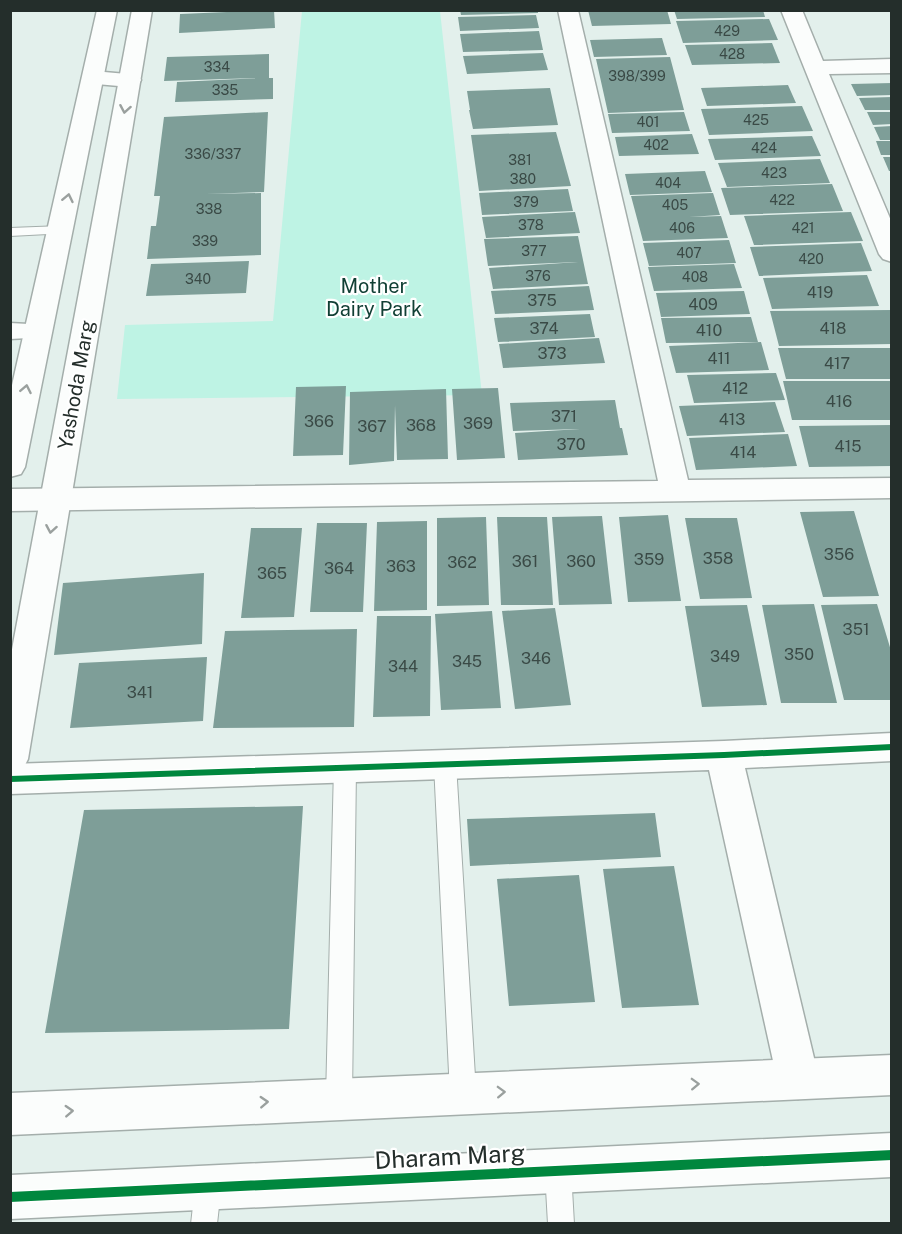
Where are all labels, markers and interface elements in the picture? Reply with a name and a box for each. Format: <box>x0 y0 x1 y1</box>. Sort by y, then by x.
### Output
house number: 429 <box>714 23 740 39</box>
house number: 428 <box>719 46 745 62</box>
house number: 334 <box>204 59 230 75</box>
house number: 398/399 <box>608 68 666 84</box>
house number: 335 <box>212 82 238 98</box>
one-way arrow <box>119 104 132 114</box>
house number: 425 <box>743 112 769 128</box>
house number: 401 <box>636 114 660 130</box>
house number: 402 <box>643 137 669 153</box>
house number: 424 <box>751 140 777 156</box>
house number: 336/337 <box>185 146 241 162</box>
house number: 381 <box>508 152 532 168</box>
house number: 423 <box>761 165 787 181</box>
house number: 380 <box>510 171 536 187</box>
house number: 404 <box>655 175 681 191</box>
house number: 422 <box>769 192 795 208</box>
one-way arrow <box>61 194 74 204</box>
house number: 379 <box>513 194 539 210</box>
house number: 405 <box>662 197 688 213</box>
house number: 338 <box>196 201 222 217</box>
house number: 378 <box>518 217 544 233</box>
house number: 406 <box>669 220 695 236</box>
house number: 421 <box>792 220 814 236</box>
house number: 339 <box>192 233 218 249</box>
house number: 377 <box>521 243 547 259</box>
house number: 407 <box>676 245 702 261</box>
house number: 420 <box>798 251 824 267</box>
house number: 376 <box>525 268 551 284</box>
house number: 408 <box>682 269 708 285</box>
house number: 340 <box>185 271 211 287</box>
park label: Mother Dairy Park <box>326 274 422 321</box>
house number: 419 <box>807 283 833 302</box>
house number: 375 <box>527 291 557 310</box>
house number: 409 <box>688 295 718 314</box>
street label: Yashoda Marg <box>53 318 99 452</box>
house number: 374 <box>529 319 559 338</box>
house number: 418 <box>820 319 846 338</box>
house number: 410 <box>696 321 722 340</box>
house number: 373 <box>537 344 567 363</box>
house number: 411 <box>707 349 731 368</box>
house number: 417 <box>824 354 850 373</box>
house number: 412 <box>722 379 748 398</box>
one-way arrow <box>19 384 32 394</box>
house number: 416 <box>826 392 852 411</box>
house number: 371 <box>551 407 577 426</box>
house number: 413 <box>719 410 745 429</box>
house number: 366 <box>304 412 334 431</box>
house number: 369 <box>463 414 493 433</box>
house number: 368 <box>406 416 436 435</box>
house number: 367 <box>357 417 387 436</box>
house number: 370 <box>557 435 586 454</box>
house number: 415 <box>835 437 861 456</box>
house number: 414 <box>730 443 756 462</box>
one-way arrow <box>45 524 58 534</box>
house number: 356 <box>824 545 854 564</box>
house number: 358 <box>703 549 733 568</box>
house number: 359 <box>634 550 664 569</box>
house number: 361 <box>512 552 538 571</box>
house number: 360 <box>566 552 596 571</box>
house number: 362 <box>447 553 477 572</box>
house number: 363 <box>386 557 416 576</box>
house number: 364 <box>324 559 354 578</box>
house number: 365 <box>257 564 287 583</box>
house number: 351 <box>843 620 869 639</box>
house number: 350 <box>784 645 814 664</box>
house number: 349 <box>710 647 740 666</box>
house number: 346 <box>521 649 551 668</box>
house number: 345 <box>452 652 482 671</box>
house number: 344 <box>388 657 418 676</box>
house number: 341 <box>127 683 153 702</box>
one-way arrow <box>691 1077 700 1090</box>
one-way arrow <box>496 1085 505 1098</box>
one-way arrow <box>259 1096 268 1109</box>
one-way arrow <box>64 1105 73 1118</box>
street label: Dharam Marg <box>374 1138 526 1174</box>

